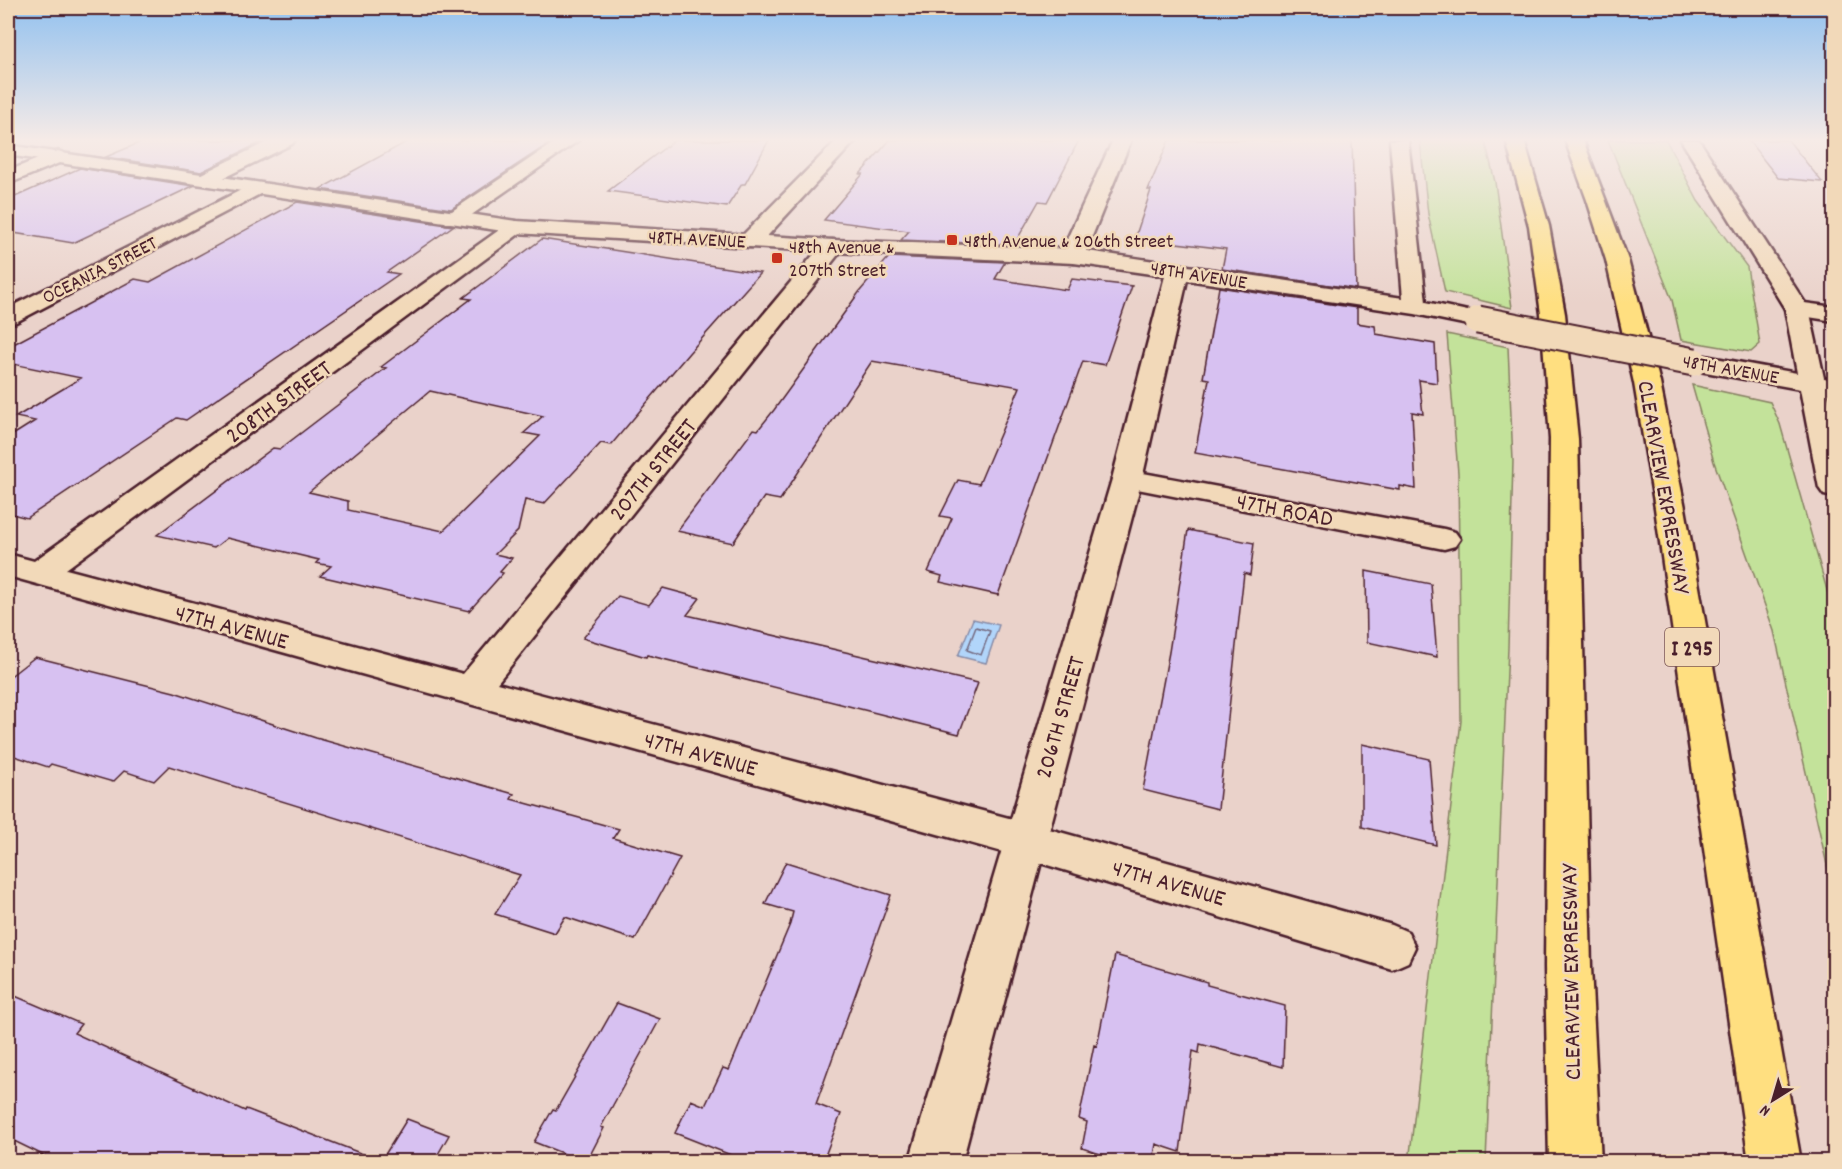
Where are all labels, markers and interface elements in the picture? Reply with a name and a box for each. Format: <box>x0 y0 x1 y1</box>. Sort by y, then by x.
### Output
street label: 48TH AVENUE <box>647 224 746 258</box>
place label: 48th Avenue & 206th Street <box>964 229 1173 257</box>
street label: OCEANIA STREET <box>38 231 163 313</box>
marker: 48th Avenue & 206th Street <box>945 233 959 247</box>
place label: 48th Avenue & 207th Street <box>789 235 895 286</box>
marker: 48th Avenue & 207th Street <box>770 251 784 265</box>
street label: 48TH AVENUE <box>1148 256 1249 298</box>
street label: 48TH AVENUE <box>1680 349 1781 393</box>
street label: 208TH STREET <box>220 353 340 454</box>
street label: CLEARVIEW EXPRESSWAY <box>1627 378 1698 598</box>
street label: 207TH STREET <box>602 412 707 530</box>
street label: 47TH ROAD <box>1233 486 1336 538</box>
street label: 47TH AVENUE <box>171 597 292 660</box>
road number: I 295 <box>1665 628 1719 666</box>
street label: 206TH STREET <box>1028 652 1096 783</box>
street label: 47TH AVENUE <box>640 724 761 787</box>
street label: 47TH AVENUE <box>1108 852 1229 917</box>
street label: CLEARVIEW EXPRESSWAY <box>1554 862 1592 1080</box>
north arrow <box>1743 1070 1803 1130</box>
text: N <box>1755 1098 1776 1122</box>

